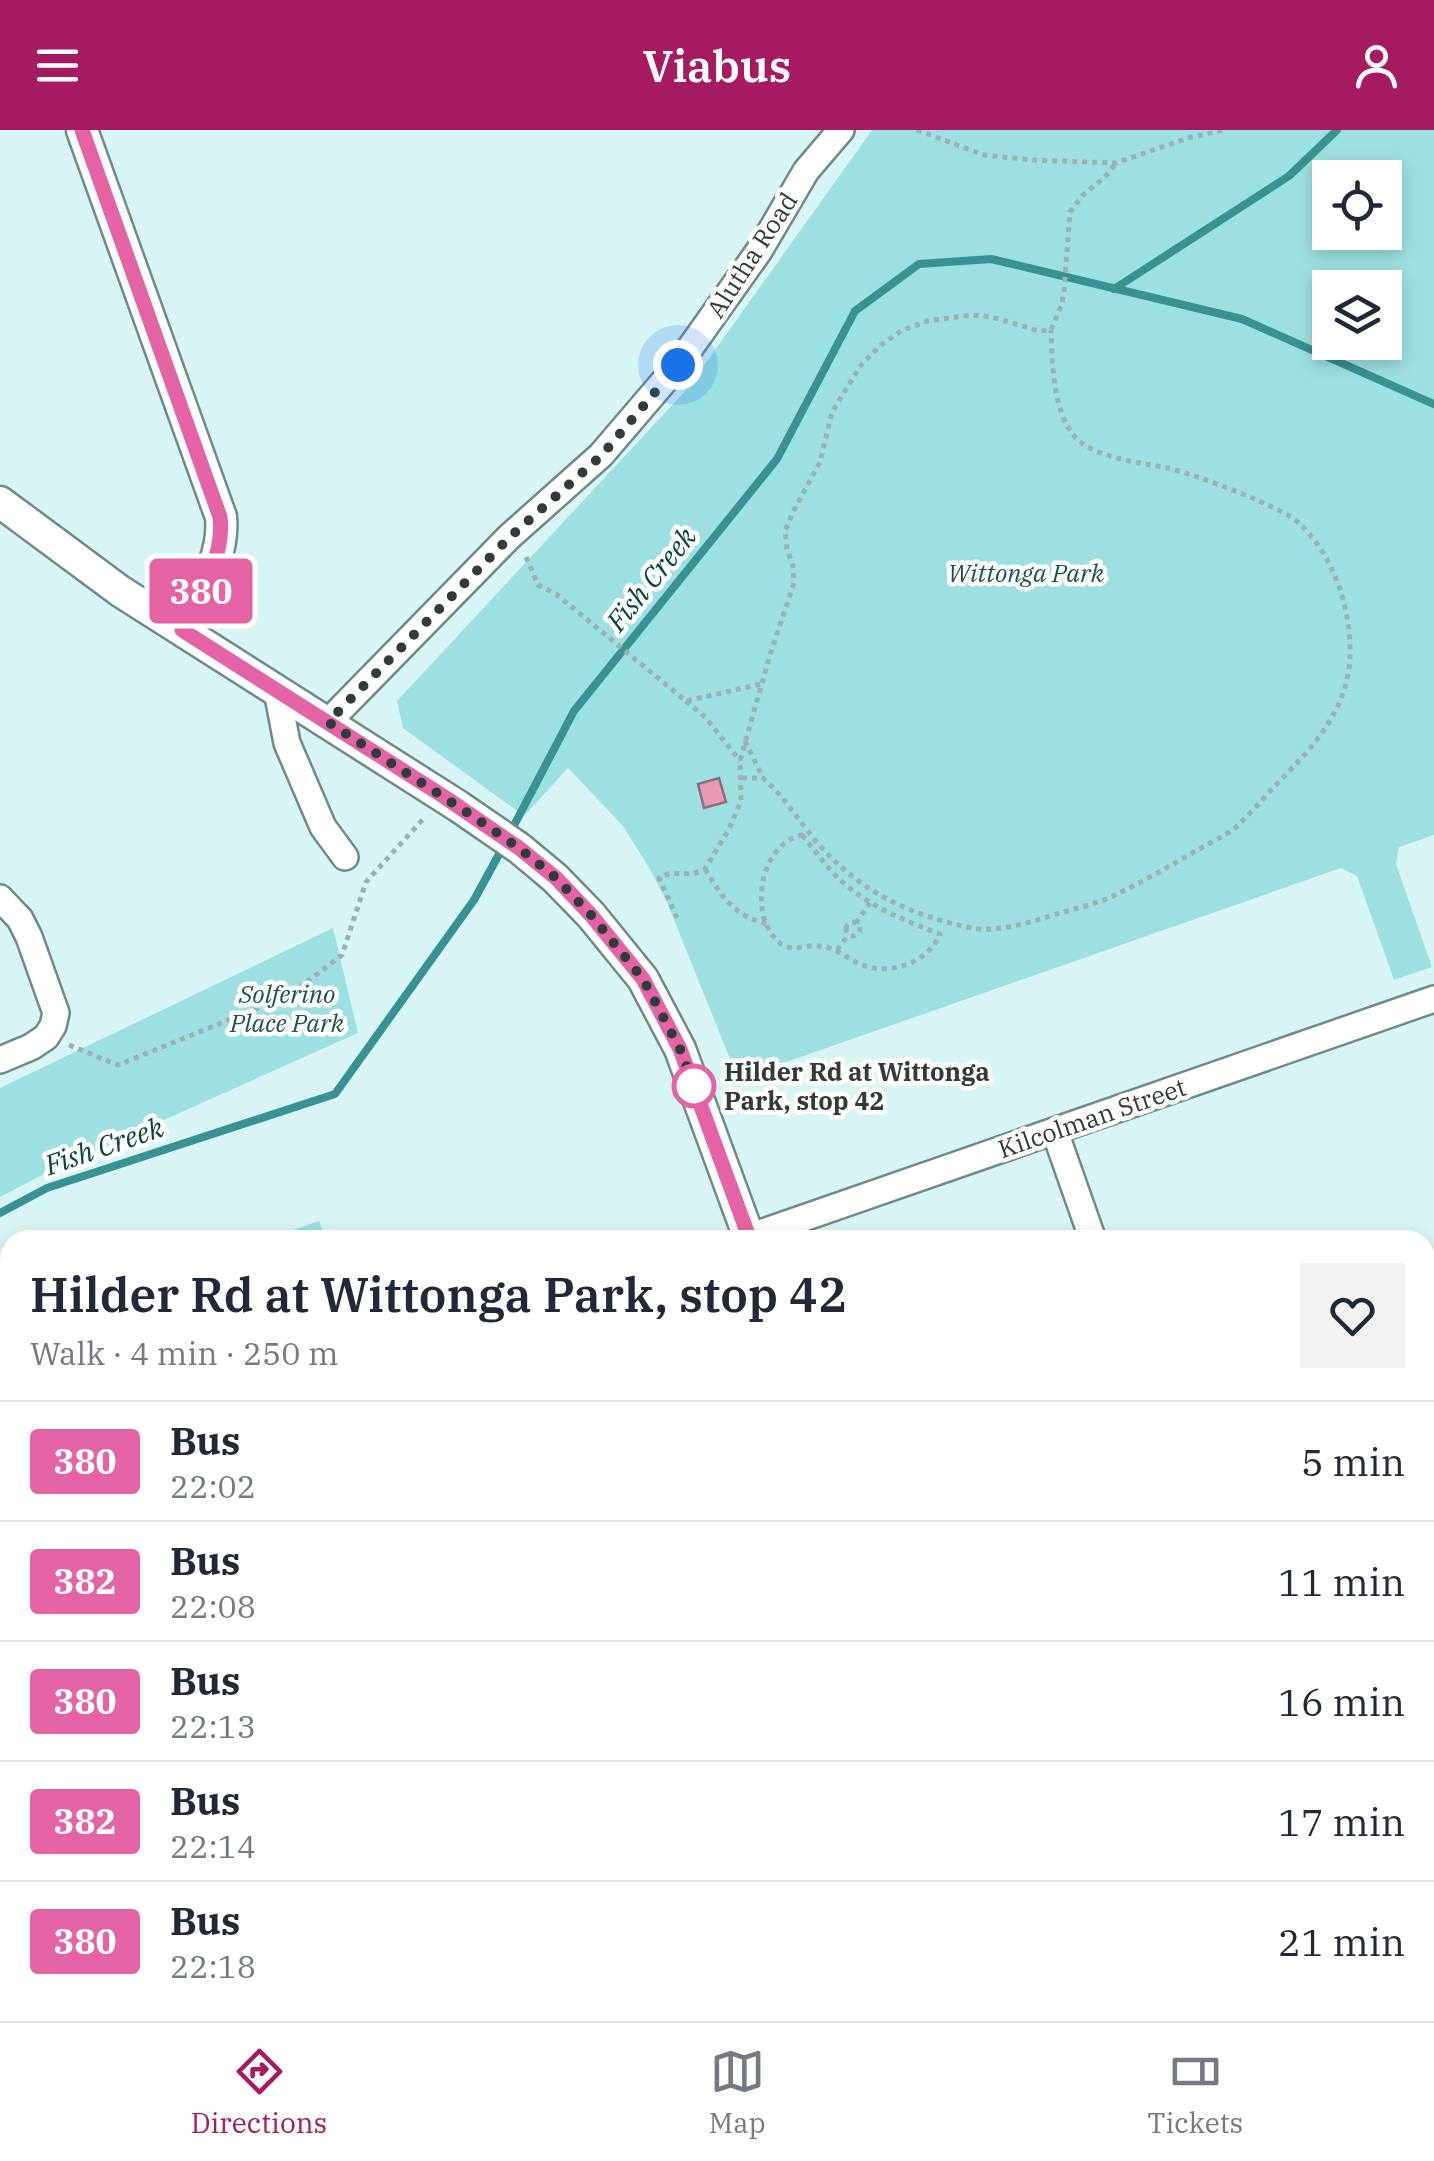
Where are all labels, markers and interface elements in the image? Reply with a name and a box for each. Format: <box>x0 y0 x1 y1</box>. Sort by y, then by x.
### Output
text: Viabus <box>643 36 791 94</box>
icon: menu <box>30 38 85 93</box>
icon: person <box>1349 38 1404 93</box>
map controls <box>1312 160 1402 360</box>
button: locate <box>1312 160 1402 250</box>
street label: Alutha Road <box>699 186 804 324</box>
button: layers <box>1312 270 1402 360</box>
your location <box>653 340 703 390</box>
water label: Fish Creek <box>597 519 704 639</box>
park label: Wittonga Park <box>948 556 1105 589</box>
line badge: 380 <box>144 558 258 624</box>
text: 380 <box>169 568 233 614</box>
park label: Solferino Place Park <box>229 977 345 1039</box>
place label: Hilder Rd at Wittonga Park, stop 42 <box>724 1055 990 1117</box>
marker: Hilder Rd at Wittonga Park, stop 42 <box>673 1065 715 1107</box>
street label: Kilcolman Street <box>993 1070 1190 1165</box>
water label: Fish Creek <box>39 1108 168 1183</box>
text: Hilder Rd at Wittonga Park, stop 42 <box>30 1263 847 1325</box>
button: heart <box>1300 1263 1405 1368</box>
text: Walk · 4 min · 250 m <box>30 1332 338 1374</box>
text: Bus <box>170 1416 240 1465</box>
text: 5 min <box>1301 1437 1405 1486</box>
text: 380 <box>53 1438 117 1484</box>
text: 22:02 <box>170 1465 256 1507</box>
text: Bus <box>170 1536 240 1585</box>
text: 11 min <box>1278 1557 1405 1606</box>
text: 382 <box>53 1558 117 1604</box>
text: 22:08 <box>170 1585 256 1627</box>
text: Bus <box>170 1656 240 1705</box>
text: 16 min <box>1278 1677 1405 1726</box>
text: 380 <box>53 1678 117 1724</box>
text: 22:13 <box>170 1705 256 1747</box>
text: Bus <box>170 1776 240 1825</box>
text: 17 min <box>1278 1797 1405 1846</box>
text: 382 <box>53 1798 117 1844</box>
text: 22:14 <box>170 1825 256 1867</box>
text: Bus <box>170 1896 240 1945</box>
text: 21 min <box>1278 1917 1405 1966</box>
text: 380 <box>53 1918 117 1964</box>
text: 22:18 <box>170 1945 256 1987</box>
tab: Directions <box>191 2044 327 2141</box>
tab: Map <box>709 2044 766 2141</box>
tab: Tickets <box>1147 2044 1243 2141</box>

